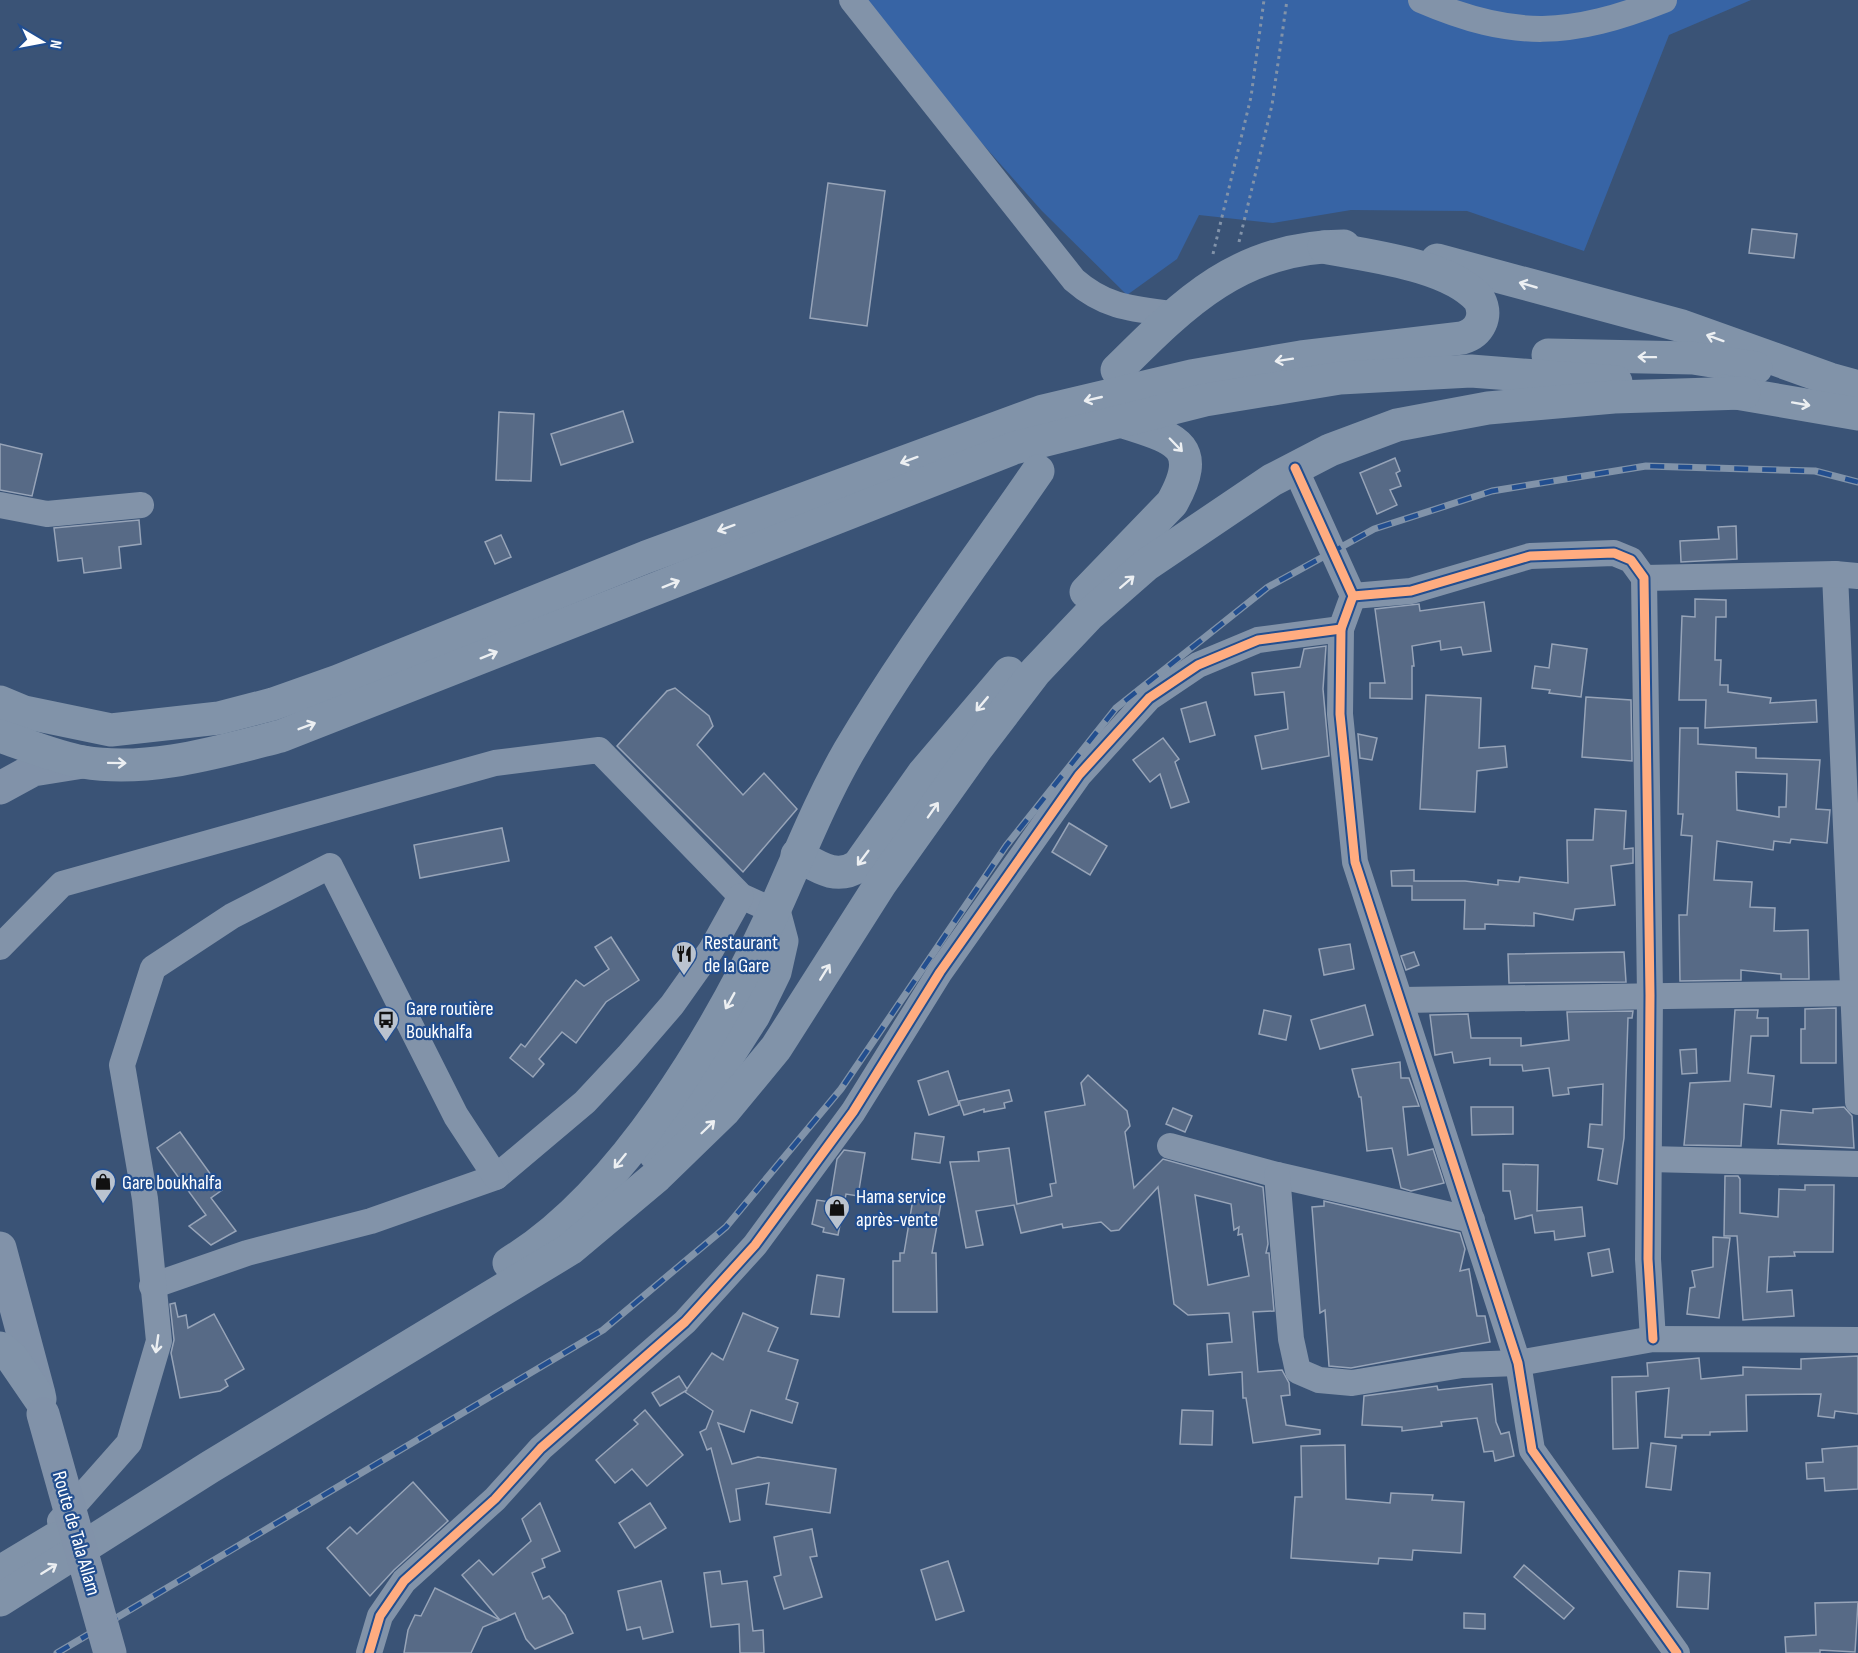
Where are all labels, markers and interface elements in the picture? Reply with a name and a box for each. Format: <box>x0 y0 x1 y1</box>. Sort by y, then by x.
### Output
north arrow <box>12 12 72 72</box>
text: N <box>45 38 65 50</box>
one-way arrow <box>1519 279 1538 290</box>
one-way arrow <box>1706 331 1725 342</box>
one-way arrow <box>1637 352 1657 363</box>
one-way arrow <box>1275 355 1295 366</box>
one-way arrow <box>1084 394 1103 406</box>
one-way arrow <box>1791 398 1810 409</box>
one-way arrow <box>1169 437 1183 452</box>
one-way arrow <box>900 456 918 467</box>
one-way arrow <box>717 523 735 534</box>
one-way arrow <box>1119 575 1134 589</box>
one-way arrow <box>661 578 679 589</box>
one-way arrow <box>479 649 498 660</box>
one-way arrow <box>975 696 988 712</box>
one-way arrow <box>298 720 316 731</box>
one-way arrow <box>107 758 127 769</box>
one-way arrow <box>927 802 939 818</box>
one-way arrow <box>857 850 869 866</box>
place label: Restaurant de la Gare <box>704 931 778 978</box>
restaurant icon: Restaurant de la Gare <box>669 939 699 977</box>
one-way arrow <box>819 964 831 981</box>
one-way arrow <box>724 992 736 1009</box>
place label: Gare routière Boukhalfa <box>406 997 494 1044</box>
bus stop icon: Gare routière Boukhalfa <box>371 1005 401 1043</box>
one-way arrow <box>700 1120 715 1134</box>
one-way arrow <box>613 1153 626 1169</box>
shop icon: Gare boukhalfa <box>88 1167 118 1205</box>
place label: Gare boukhalfa <box>122 1171 222 1195</box>
place label: Hama service après-vente <box>856 1185 946 1232</box>
shop icon: Hama service après-vente <box>822 1193 852 1231</box>
one-way arrow <box>151 1334 162 1353</box>
street label: Route de Tala Allam <box>47 1468 105 1598</box>
one-way arrow <box>41 1562 58 1575</box>

